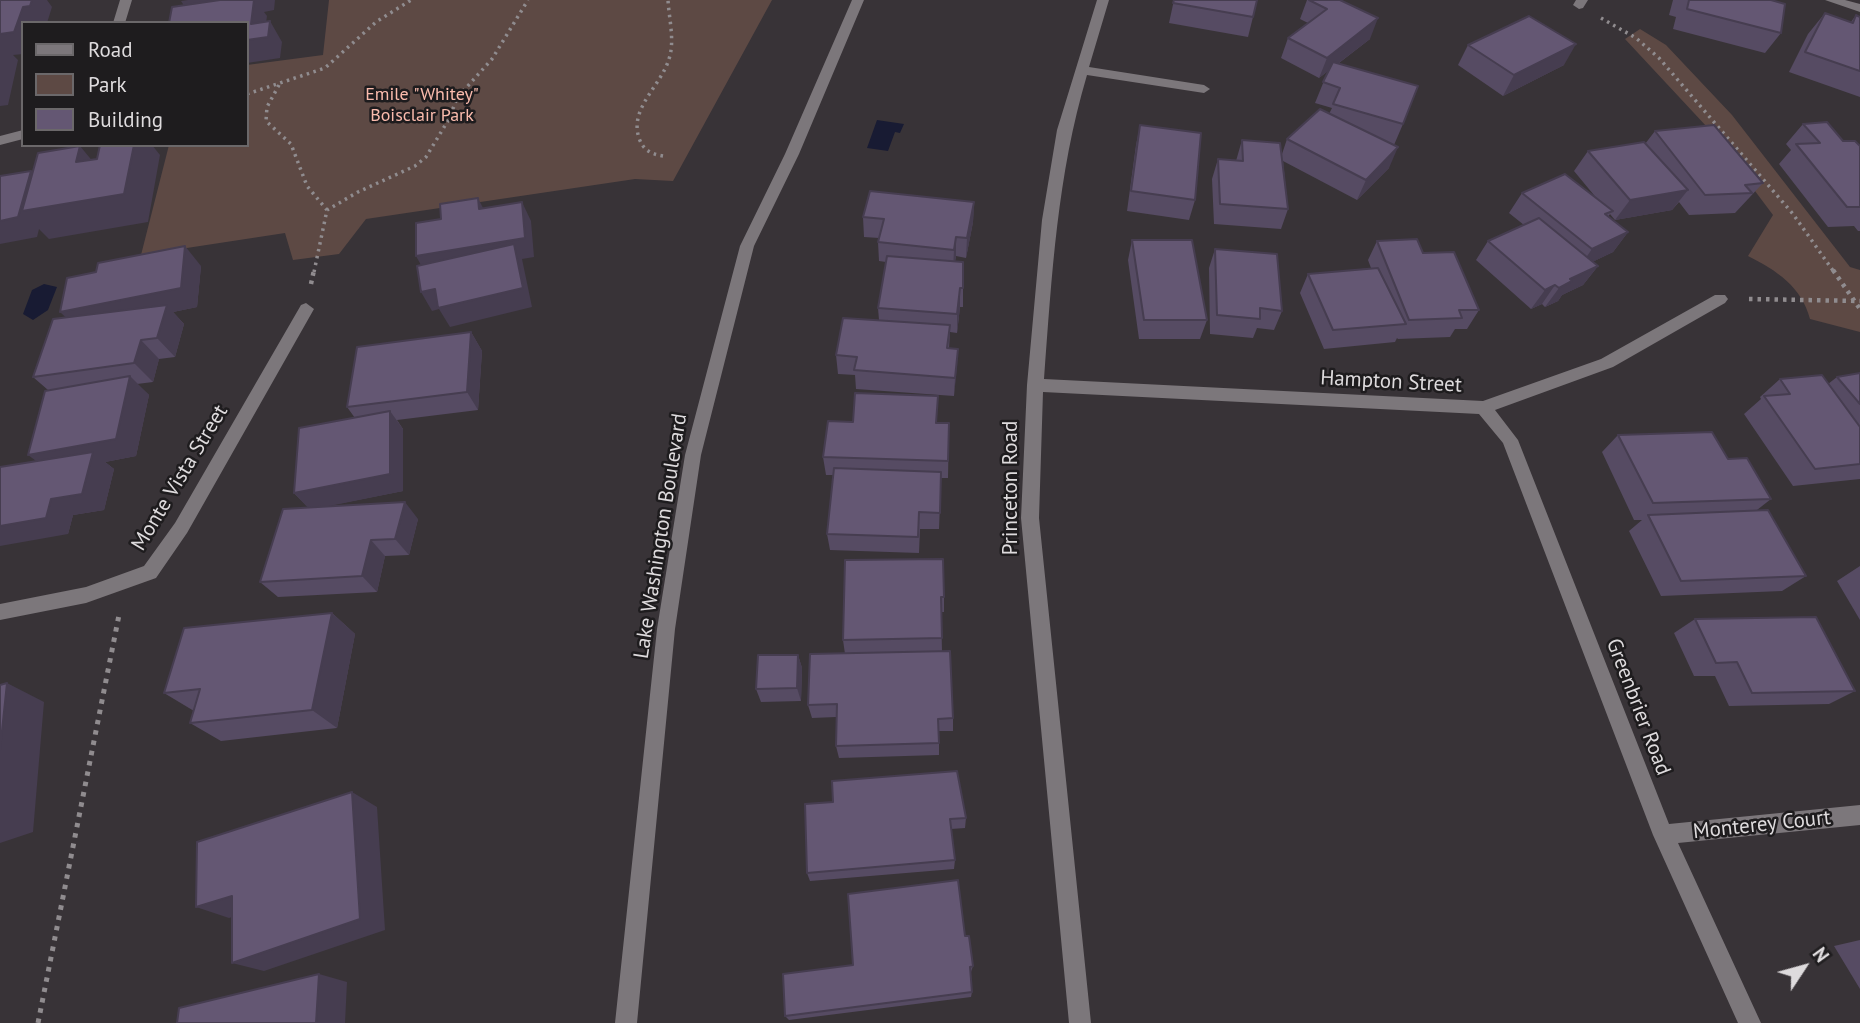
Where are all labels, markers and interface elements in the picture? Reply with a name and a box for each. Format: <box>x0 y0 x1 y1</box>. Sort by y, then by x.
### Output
legend <box>21 21 248 147</box>
text: Road <box>88 36 132 63</box>
text: Park <box>88 71 127 98</box>
park label: Emile "Whitey" Boisclair Park <box>365 84 479 126</box>
text: Building <box>88 106 163 133</box>
street label: Hampton Street <box>1320 366 1462 398</box>
street label: Monte Vista Street <box>127 400 233 556</box>
street label: Lake Washington Boulevard <box>629 412 693 660</box>
street label: Princeton Road <box>998 421 1024 555</box>
street label: Greenbrier Road <box>1600 635 1676 779</box>
street label: Monterey Court <box>1692 805 1832 845</box>
north arrow <box>1769 932 1839 1002</box>
text: N <box>1808 943 1834 967</box>

